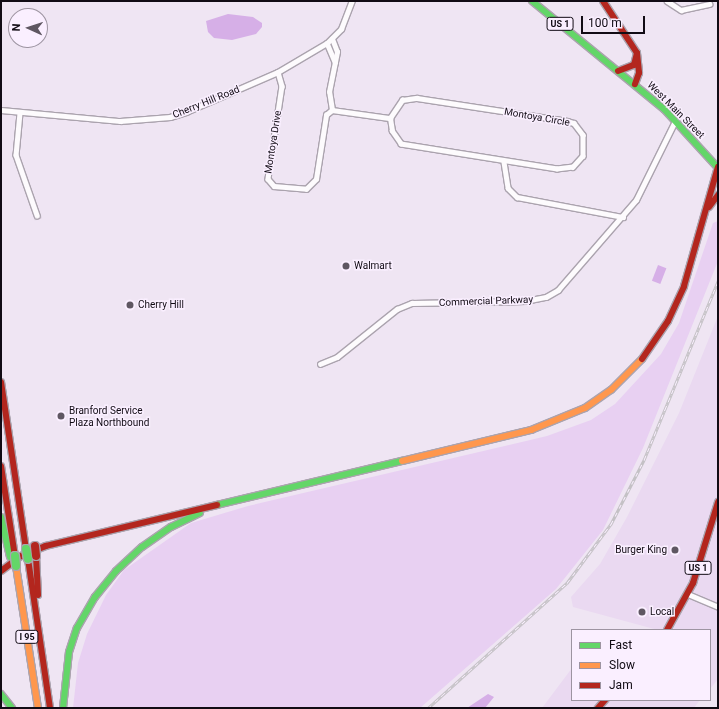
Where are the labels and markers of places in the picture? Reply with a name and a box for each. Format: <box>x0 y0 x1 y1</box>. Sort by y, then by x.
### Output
place label: Walmart <box>354 260 392 272</box>
marker: Walmart <box>341 261 351 271</box>
place label: Cherry Hill <box>138 299 184 311</box>
marker: Cherry Hill <box>125 300 135 310</box>
place label: Branford Service Plaza Northbound <box>69 404 149 428</box>
marker: Branford Service Plaza Northbound <box>56 411 66 421</box>
place label: Burger King <box>615 544 667 556</box>
marker: Burger King <box>670 545 680 555</box>
place label: Local <box>650 606 674 618</box>
marker: Local <box>637 607 647 617</box>

